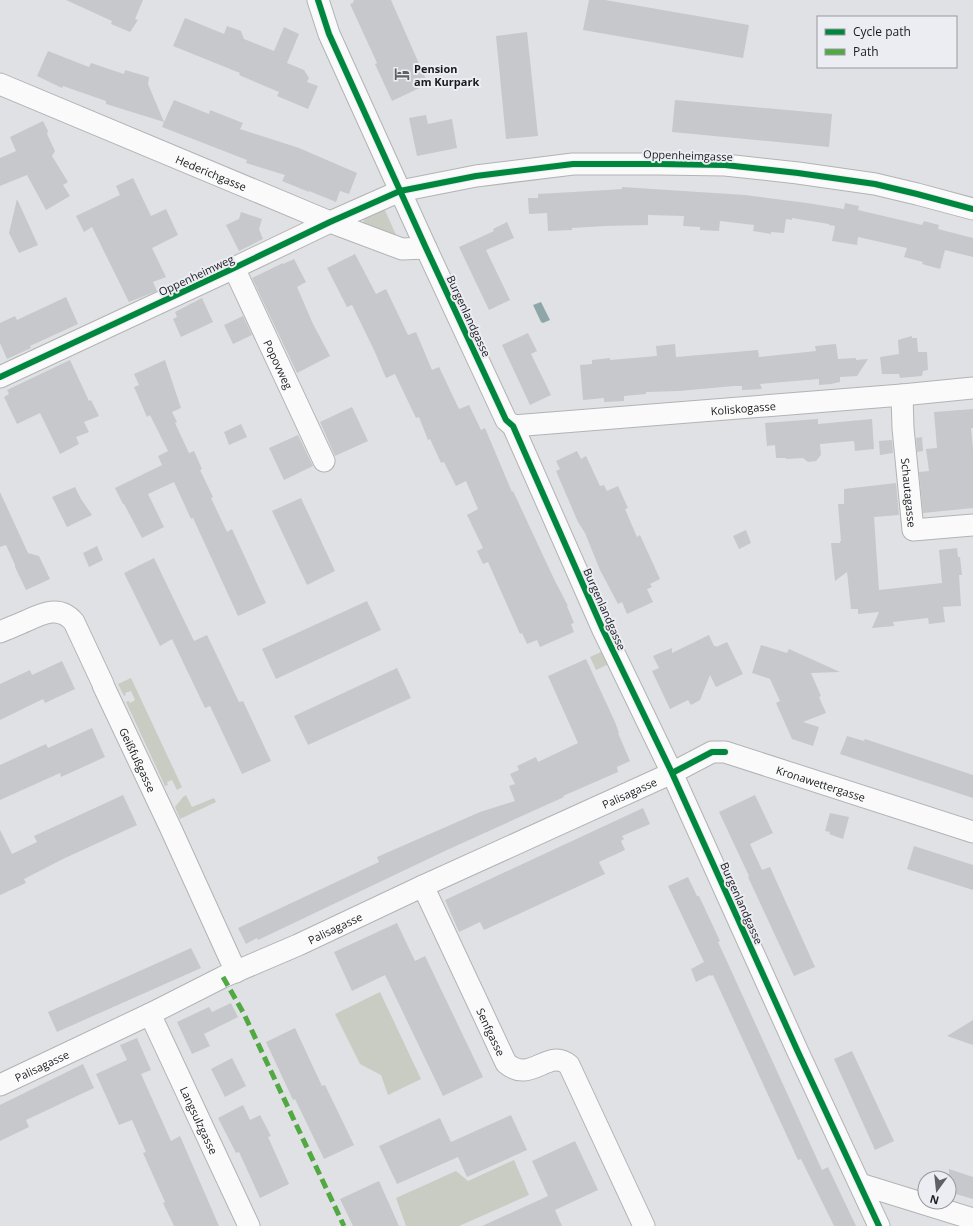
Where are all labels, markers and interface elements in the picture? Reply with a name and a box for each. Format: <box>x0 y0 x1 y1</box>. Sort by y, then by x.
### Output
legend <box>817 16 957 68</box>
text: Cycle path <box>853 23 911 40</box>
text: Path <box>853 43 879 60</box>
place label: Pension am Kurpark <box>414 61 479 89</box>
hotel icon: Pension am Kurpark <box>393 65 411 83</box>
street label: Oppenheimgasse <box>643 146 733 164</box>
street label: Hederichgasse <box>174 151 249 194</box>
street label: Oppenheimweg <box>156 251 236 299</box>
street label: Burgenlandgasse <box>444 273 494 359</box>
street label: Popovweg <box>261 337 297 391</box>
street label: Koliskogasse <box>710 398 776 418</box>
street label: Schautagasse <box>898 457 920 528</box>
street label: Burgenlandgasse <box>580 566 630 652</box>
street label: Geißfußgasse <box>117 725 160 794</box>
street label: Kronawettergasse <box>774 762 867 804</box>
street label: Palisagasse <box>599 774 659 811</box>
street label: Burgenlandgasse <box>717 860 767 946</box>
street label: Palisagasse <box>305 908 364 947</box>
street label: Senfgasse <box>474 1005 509 1058</box>
street label: Palisagasse <box>12 1046 71 1085</box>
street label: Langsulzgasse <box>177 1084 222 1156</box>
north arrow <box>917 1170 957 1210</box>
text: N <box>928 1192 941 1209</box>

